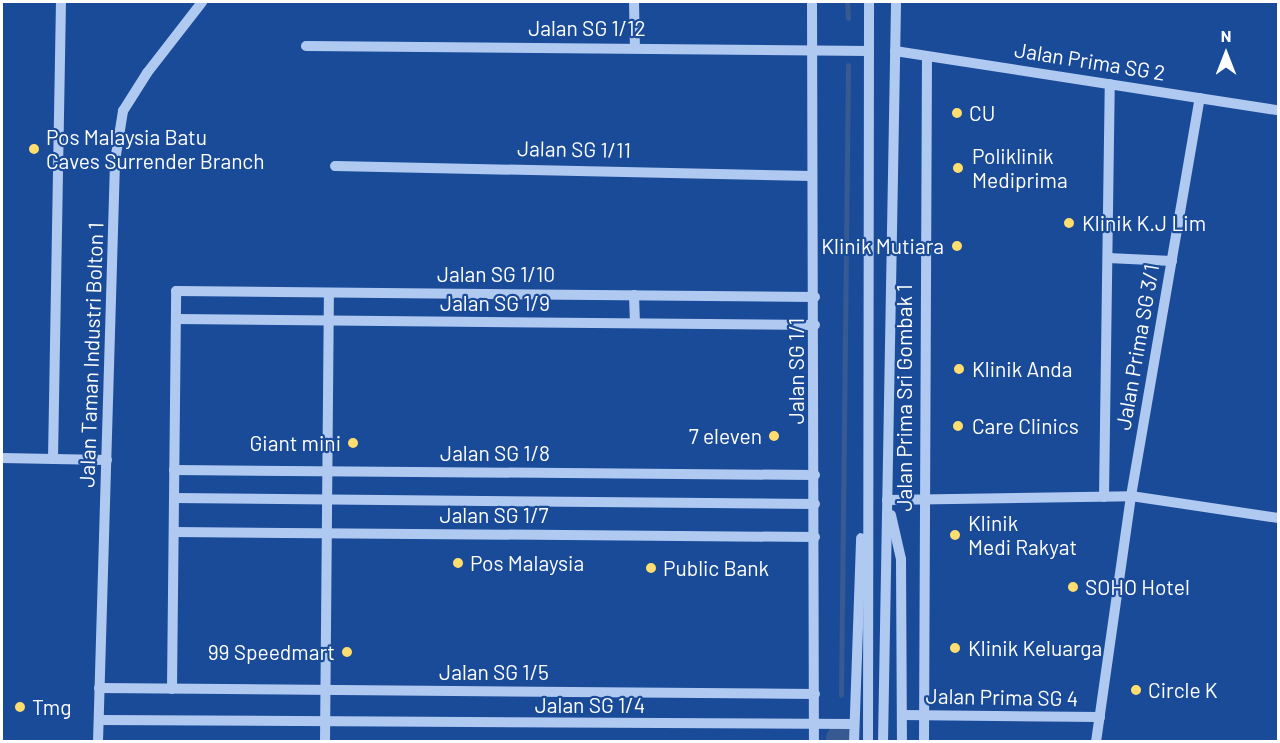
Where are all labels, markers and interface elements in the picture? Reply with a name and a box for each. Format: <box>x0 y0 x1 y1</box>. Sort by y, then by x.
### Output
street label: Jalan SG 1/12 <box>528 15 646 41</box>
north arrow <box>1196 24 1256 84</box>
text: N <box>1221 26 1231 45</box>
street label: Jalan Prima SG 2 <box>1013 37 1167 85</box>
place label: CU <box>969 100 995 126</box>
marker: CU <box>950 106 964 120</box>
place label: Pos Malaysia Batu Caves Surrender Branch <box>46 124 265 174</box>
street label: Jalan SG 1/11 <box>517 135 631 163</box>
marker: Pos Malaysia Batu Caves Surrender Branch <box>27 142 41 156</box>
place label: Poliklinik Mediprima <box>972 143 1068 193</box>
marker: Poliklinik Mediprima <box>949 159 967 177</box>
place label: Klinik K.J Lim <box>1082 210 1206 236</box>
marker: Klinik K.J Lim <box>1060 214 1078 232</box>
street label: Jalan Taman Industri Bolton 1 <box>74 222 108 488</box>
place label: Klinik Mutiara <box>821 233 944 259</box>
marker: Klinik Mutiara <box>948 237 966 255</box>
street label: Jalan SG 1/10 <box>437 261 555 287</box>
street label: Jalan Prima SG 3/1 <box>1110 262 1164 432</box>
street label: Jalan Prima Sri Gombak 1 <box>891 284 917 512</box>
street label: Jalan SG 1/9 <box>440 290 550 316</box>
street label: Jalan SG 1/1 <box>783 318 809 424</box>
place label: Klinik Anda <box>972 356 1073 382</box>
marker: Klinik Anda <box>950 360 968 378</box>
place label: Care Clinics <box>972 413 1079 439</box>
marker: Care Clinics <box>949 417 967 435</box>
place label: 7 eleven <box>689 423 762 449</box>
marker: 7 eleven <box>767 429 781 443</box>
place label: Giant mini <box>249 430 341 456</box>
marker: Giant mini <box>346 436 360 450</box>
street label: Jalan SG 1/8 <box>440 440 550 466</box>
street label: Jalan SG 1/7 <box>440 502 548 528</box>
place label: Klinik Medi Rakyat <box>968 510 1077 560</box>
marker: Klinik Medi Rakyat <box>946 526 964 544</box>
place label: Pos Malaysia <box>470 550 584 576</box>
place label: Public Bank <box>663 555 769 581</box>
marker: Pos Malaysia <box>451 556 465 570</box>
marker: Public Bank <box>644 561 658 575</box>
place label: SOHO Hotel <box>1085 574 1190 600</box>
marker: SOHO Hotel <box>1066 580 1080 594</box>
place label: Klinik Keluarga <box>968 635 1102 661</box>
place label: 99 Speedmart <box>208 639 335 665</box>
marker: Klinik Keluarga <box>946 639 964 657</box>
marker: 99 Speedmart <box>340 645 354 659</box>
street label: Jalan SG 1/5 <box>439 659 549 685</box>
place label: Circle K <box>1148 677 1218 703</box>
street label: Jalan Prima SG 4 <box>926 683 1078 711</box>
marker: Circle K <box>1129 683 1143 697</box>
street label: Jalan SG 1/4 <box>535 692 645 718</box>
place label: Tmg <box>32 694 71 720</box>
marker: Tmg <box>13 700 27 714</box>

